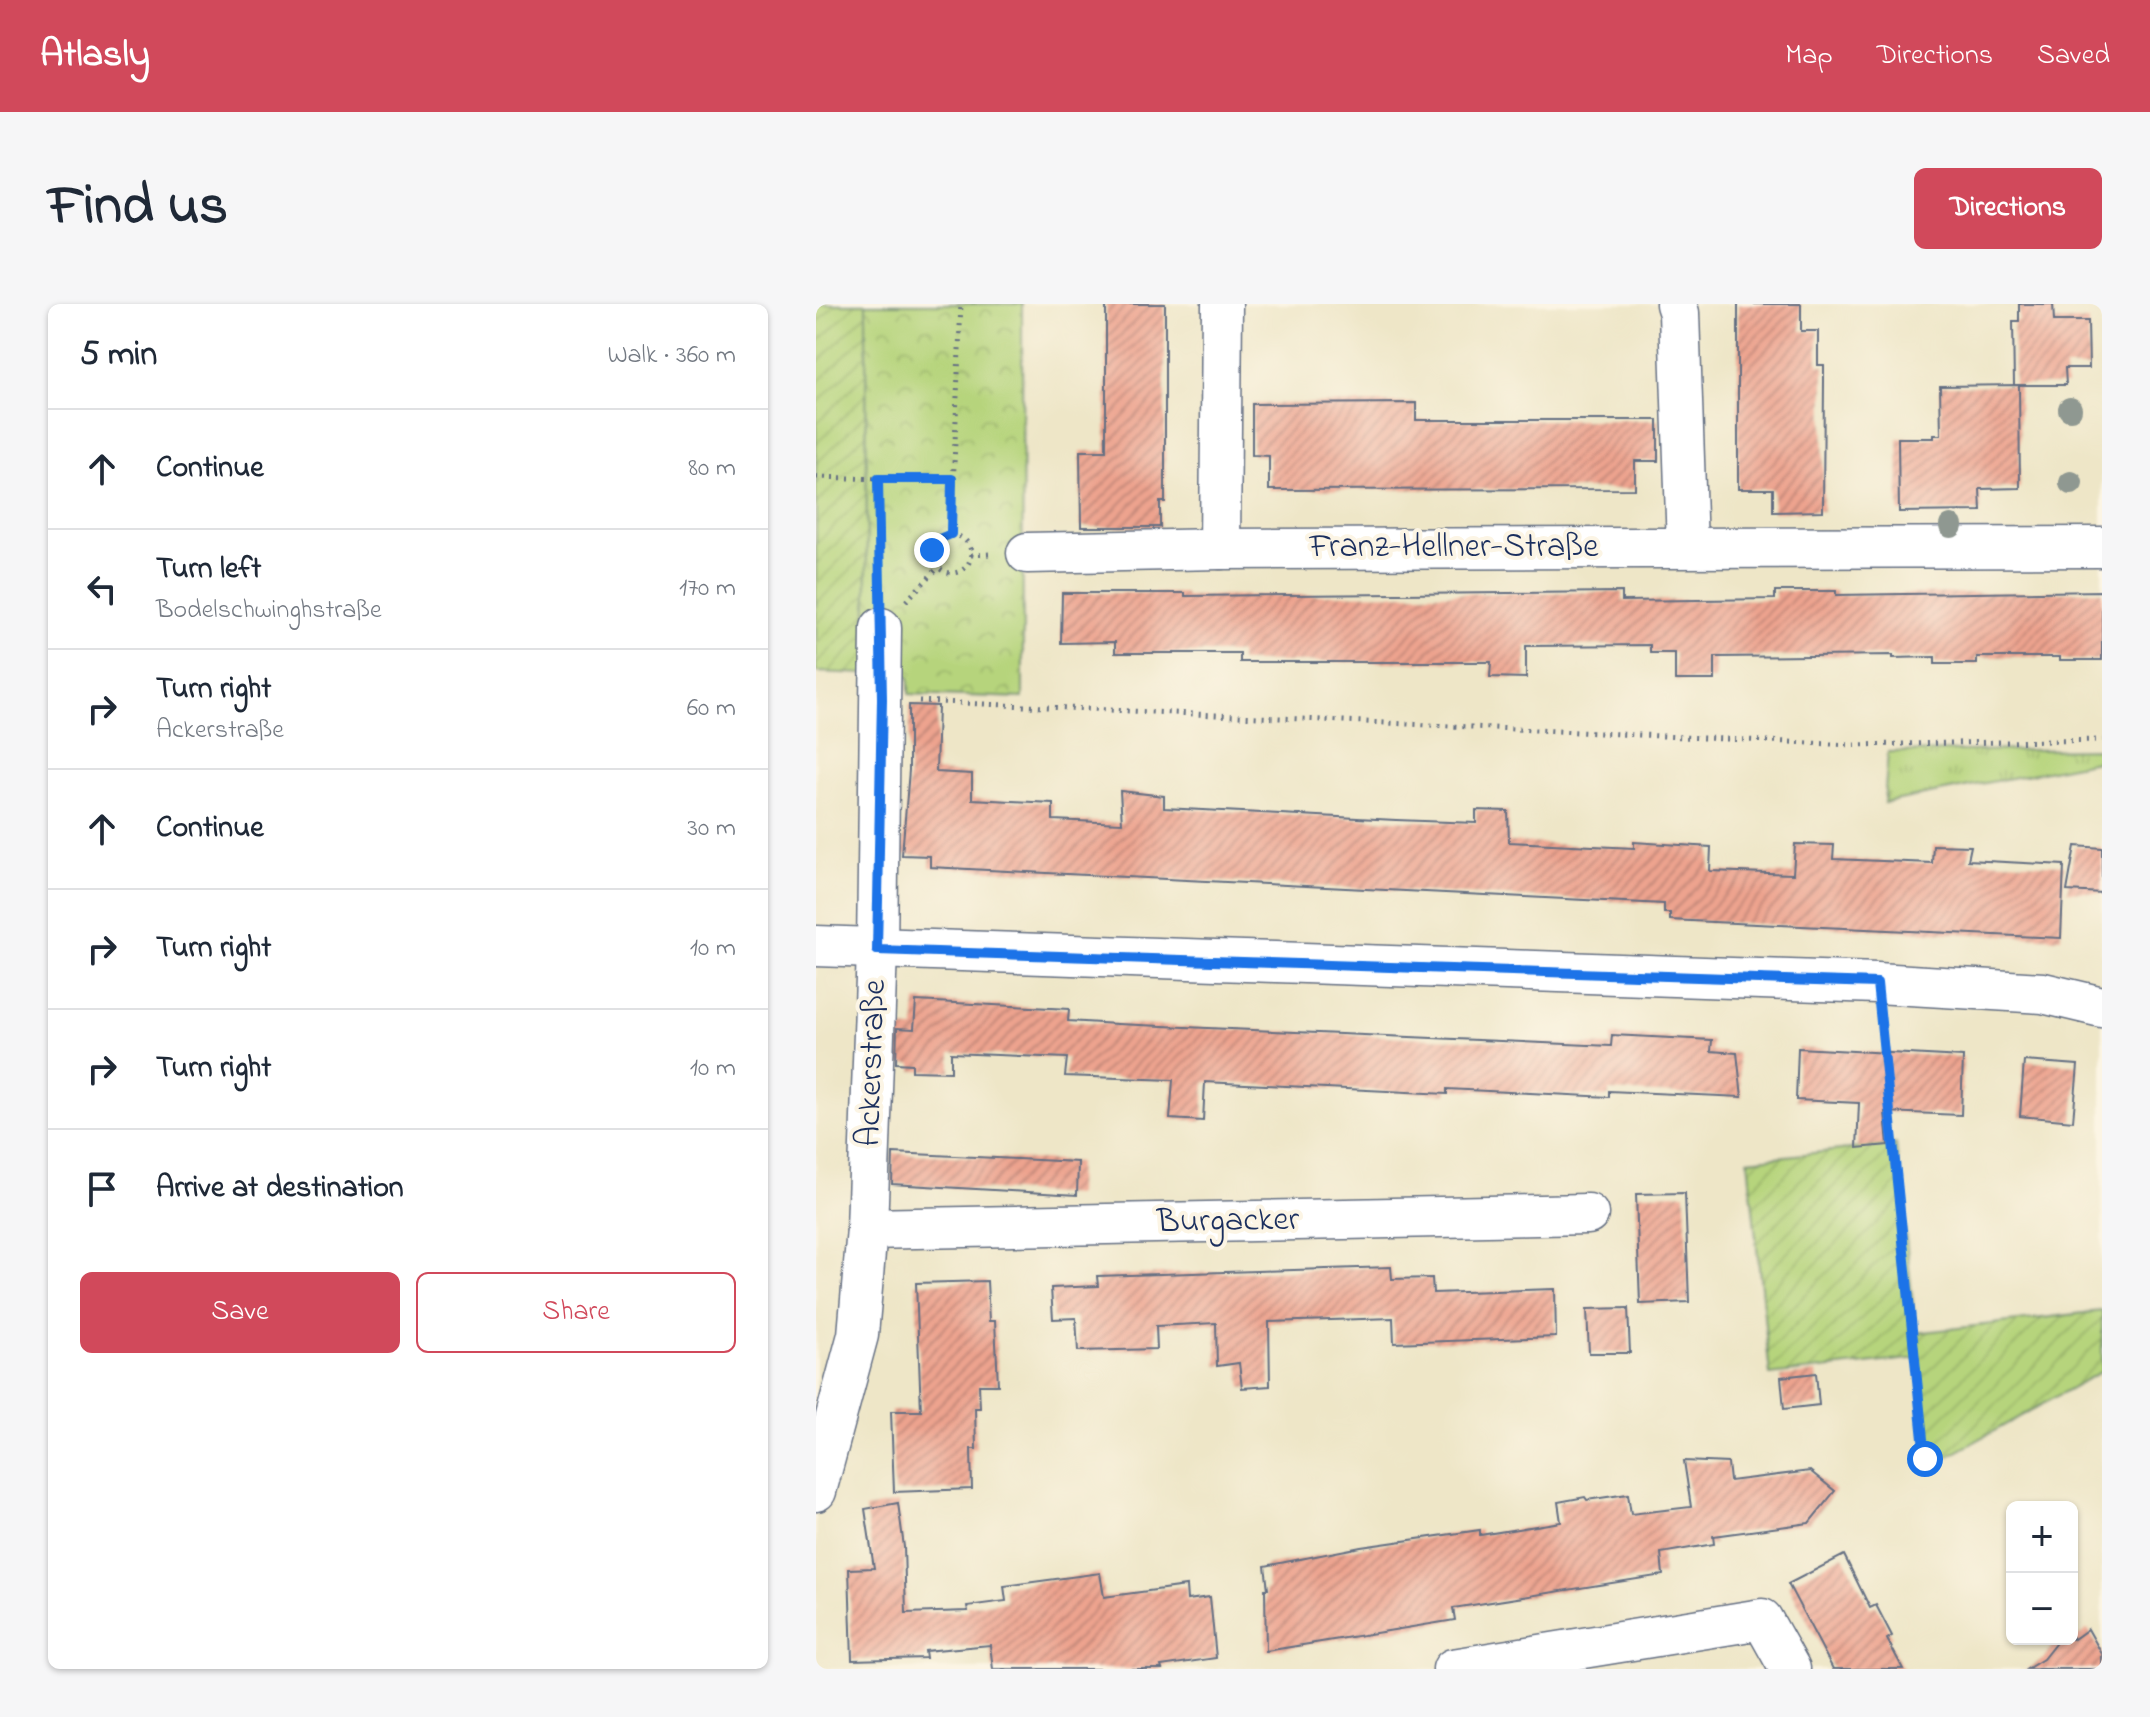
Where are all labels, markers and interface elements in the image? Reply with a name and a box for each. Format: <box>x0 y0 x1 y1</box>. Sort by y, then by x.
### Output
text: Atlasly <box>40 28 150 84</box>
text: Map <box>1785 36 1833 77</box>
text: Directions <box>1877 36 1993 77</box>
text: Saved <box>2037 36 2110 77</box>
text: Find us <box>48 168 228 249</box>
button: Directions <box>1914 168 2102 249</box>
text: 5 min <box>80 331 157 381</box>
text: Walk · 360 m <box>607 337 736 375</box>
icon: ahead <box>80 447 124 491</box>
text: Continue <box>156 447 264 491</box>
text: 80 m <box>688 450 736 488</box>
street label: Franz-Hellner-Straße <box>1309 523 1599 573</box>
route end <box>914 532 950 568</box>
text: Turn left <box>156 548 261 592</box>
icon: left <box>80 567 124 611</box>
text: 170 m <box>679 570 736 608</box>
text: Bodelschwinghstraße <box>156 592 382 630</box>
text: Turn right <box>156 668 271 712</box>
icon: right <box>80 687 124 731</box>
text: 60 m <box>687 690 736 728</box>
text: Ackerstraße <box>156 712 284 750</box>
icon: ahead <box>80 807 124 851</box>
text: Continue <box>156 807 264 851</box>
text: 30 m <box>687 810 736 848</box>
icon: right <box>80 927 124 971</box>
text: Turn right <box>156 927 271 971</box>
text: 10 m <box>690 930 736 968</box>
street label: Ackerstraße <box>845 978 901 1148</box>
icon: right <box>80 1047 124 1091</box>
text: Turn right <box>156 1047 271 1091</box>
text: 10 m <box>690 1050 736 1088</box>
icon: arrive <box>80 1167 124 1211</box>
text: Arrive at destination <box>156 1167 404 1211</box>
street label: Burgacker <box>1155 1196 1300 1248</box>
button: Save <box>80 1272 400 1353</box>
button: Share <box>416 1272 736 1353</box>
route start <box>1907 1441 1943 1477</box>
map controls <box>2006 1501 2078 1645</box>
button: + <box>2006 1501 2078 1573</box>
button: − <box>2006 1573 2078 1645</box>

